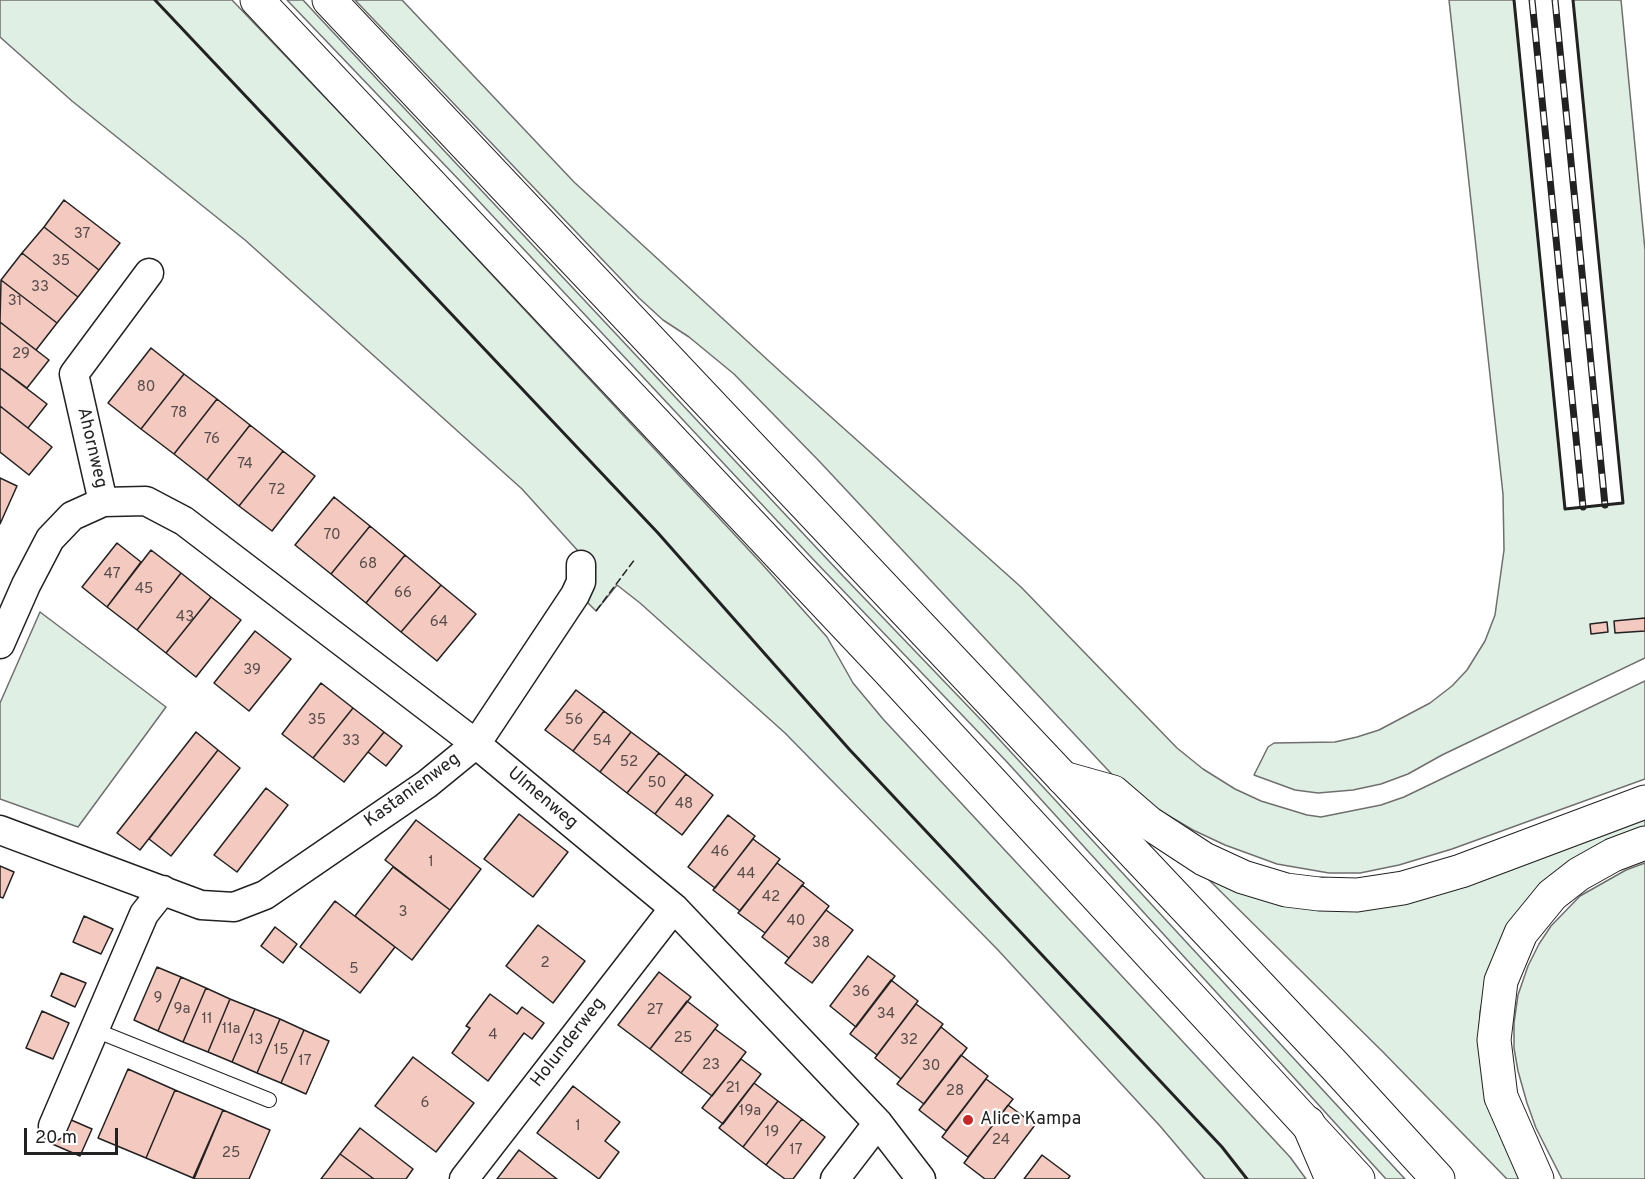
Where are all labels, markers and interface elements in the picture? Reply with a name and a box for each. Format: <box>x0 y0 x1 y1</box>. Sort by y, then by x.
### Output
house number: 37 <box>74 226 90 244</box>
house number: 35 <box>52 253 70 271</box>
house number: 33 <box>31 279 49 297</box>
house number: 31 <box>8 293 22 311</box>
house number: 29 <box>12 346 30 364</box>
house number: 80 <box>137 379 155 397</box>
street label: Ahornweg <box>71 405 111 491</box>
house number: 78 <box>171 405 187 423</box>
house number: 76 <box>204 431 220 449</box>
house number: 74 <box>237 456 253 474</box>
house number: 72 <box>269 482 285 500</box>
house number: 70 <box>323 527 341 545</box>
house number: 68 <box>359 556 377 574</box>
house number: 47 <box>104 566 120 584</box>
house number: 45 <box>135 581 153 599</box>
house number: 66 <box>394 585 412 603</box>
house number: 43 <box>176 609 194 627</box>
house number: 64 <box>430 614 448 632</box>
house number: 39 <box>243 662 261 680</box>
house number: 35 <box>308 712 326 730</box>
house number: 56 <box>565 712 583 730</box>
house number: 33 <box>342 733 360 751</box>
house number: 54 <box>593 733 611 751</box>
street label: Kastanienweg <box>361 749 465 833</box>
house number: 52 <box>620 754 638 772</box>
street label: Ulmenweg <box>502 763 582 835</box>
house number: 50 <box>648 775 666 793</box>
house number: 48 <box>675 796 693 814</box>
house number: 46 <box>711 844 729 862</box>
house number: 1 <box>428 854 434 872</box>
house number: 44 <box>737 866 755 884</box>
house number: 42 <box>762 889 780 907</box>
house number: 3 <box>398 904 408 922</box>
house number: 40 <box>787 913 805 931</box>
house number: 38 <box>812 935 830 953</box>
house number: 2 <box>540 955 550 973</box>
house number: 5 <box>349 961 359 979</box>
house number: 36 <box>852 984 870 1002</box>
house number: 9 <box>154 990 162 1008</box>
street label: Holunderweg <box>527 994 611 1092</box>
house number: 9a <box>174 1001 190 1019</box>
house number: 27 <box>647 1002 663 1020</box>
house number: 34 <box>877 1006 895 1024</box>
house number: 11 <box>201 1011 213 1029</box>
house number: 11a <box>222 1021 240 1039</box>
house number: 4 <box>488 1027 498 1045</box>
house number: 25 <box>674 1030 692 1048</box>
house number: 13 <box>249 1032 263 1050</box>
house number: 32 <box>900 1032 918 1050</box>
house number: 15 <box>274 1042 288 1060</box>
house number: 17 <box>298 1053 312 1071</box>
house number: 23 <box>702 1057 720 1075</box>
house number: 30 <box>922 1058 940 1076</box>
house number: 21 <box>726 1080 740 1098</box>
house number: 28 <box>946 1083 964 1101</box>
house number: 6 <box>421 1095 429 1113</box>
house number: 19a <box>739 1103 761 1121</box>
place label: Alice Kampa <box>980 1109 1081 1131</box>
marker: Alice Kampa <box>961 1113 975 1127</box>
scale bar <box>27 1116 122 1154</box>
house number: 1 <box>575 1118 581 1136</box>
house number: 19 <box>765 1124 779 1142</box>
text: 20 m <box>35 1127 77 1150</box>
house number: 24 <box>992 1132 1010 1150</box>
house number: 17 <box>789 1142 803 1160</box>
house number: 25 <box>222 1145 240 1163</box>

